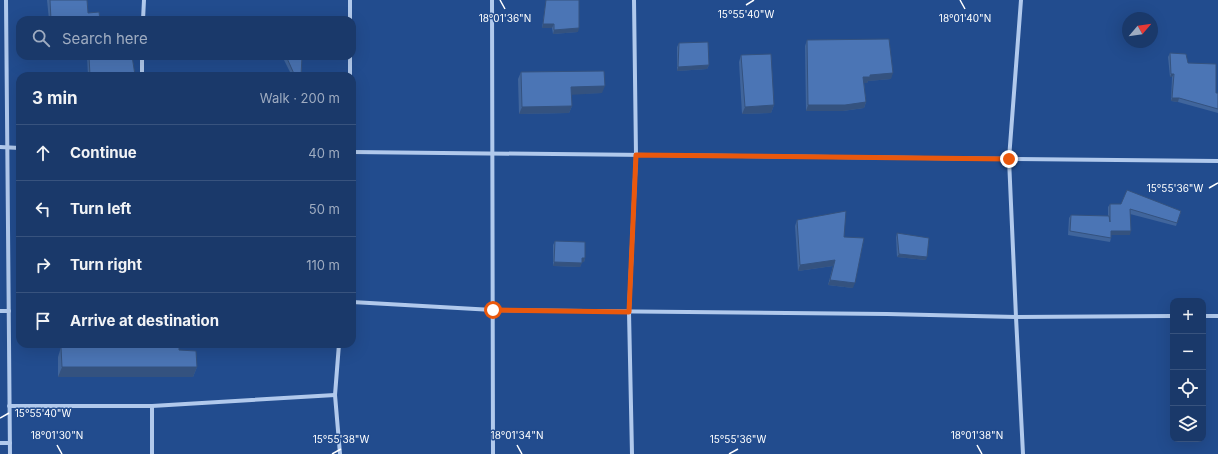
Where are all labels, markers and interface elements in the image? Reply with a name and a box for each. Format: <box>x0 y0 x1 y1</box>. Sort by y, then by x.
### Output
text: 15°55'40"W <box>718 8 774 20</box>
text: 18°01'36"N <box>479 12 531 24</box>
text: 18°01'40"N <box>939 12 991 24</box>
north arrow <box>1122 12 1158 48</box>
search box <box>16 16 356 60</box>
icon: search <box>30 27 52 49</box>
text: Search here <box>62 29 148 48</box>
text: 3 min <box>32 88 78 108</box>
text: Walk · 200 m <box>260 90 340 106</box>
icon: ahead <box>32 142 54 164</box>
text: Continue <box>70 143 137 162</box>
text: 40 m <box>308 145 340 161</box>
route end <box>1000 150 1018 168</box>
text: 15°55'36"W <box>1147 182 1204 194</box>
icon: left <box>32 198 54 220</box>
text: Turn left <box>70 199 131 218</box>
text: 50 m <box>309 201 340 217</box>
icon: right <box>32 254 54 276</box>
text: Turn right <box>70 255 142 274</box>
text: 110 m <box>306 257 340 273</box>
map controls <box>1170 298 1206 442</box>
button: + <box>1170 298 1206 334</box>
route start <box>484 301 502 319</box>
icon: arrive <box>32 310 54 332</box>
text: Arrive at destination <box>70 311 219 330</box>
button: − <box>1170 334 1206 370</box>
button: locate <box>1170 370 1206 406</box>
button: layers <box>1170 406 1206 442</box>
text: 15°55'40"W <box>15 407 71 419</box>
text: 18°01'30"N <box>31 429 83 441</box>
text: 18°01'34"N <box>491 429 543 441</box>
text: 18°01'38"N <box>951 429 1003 441</box>
text: 15°55'38"W <box>313 433 370 445</box>
text: 15°55'36"W <box>710 433 767 445</box>

